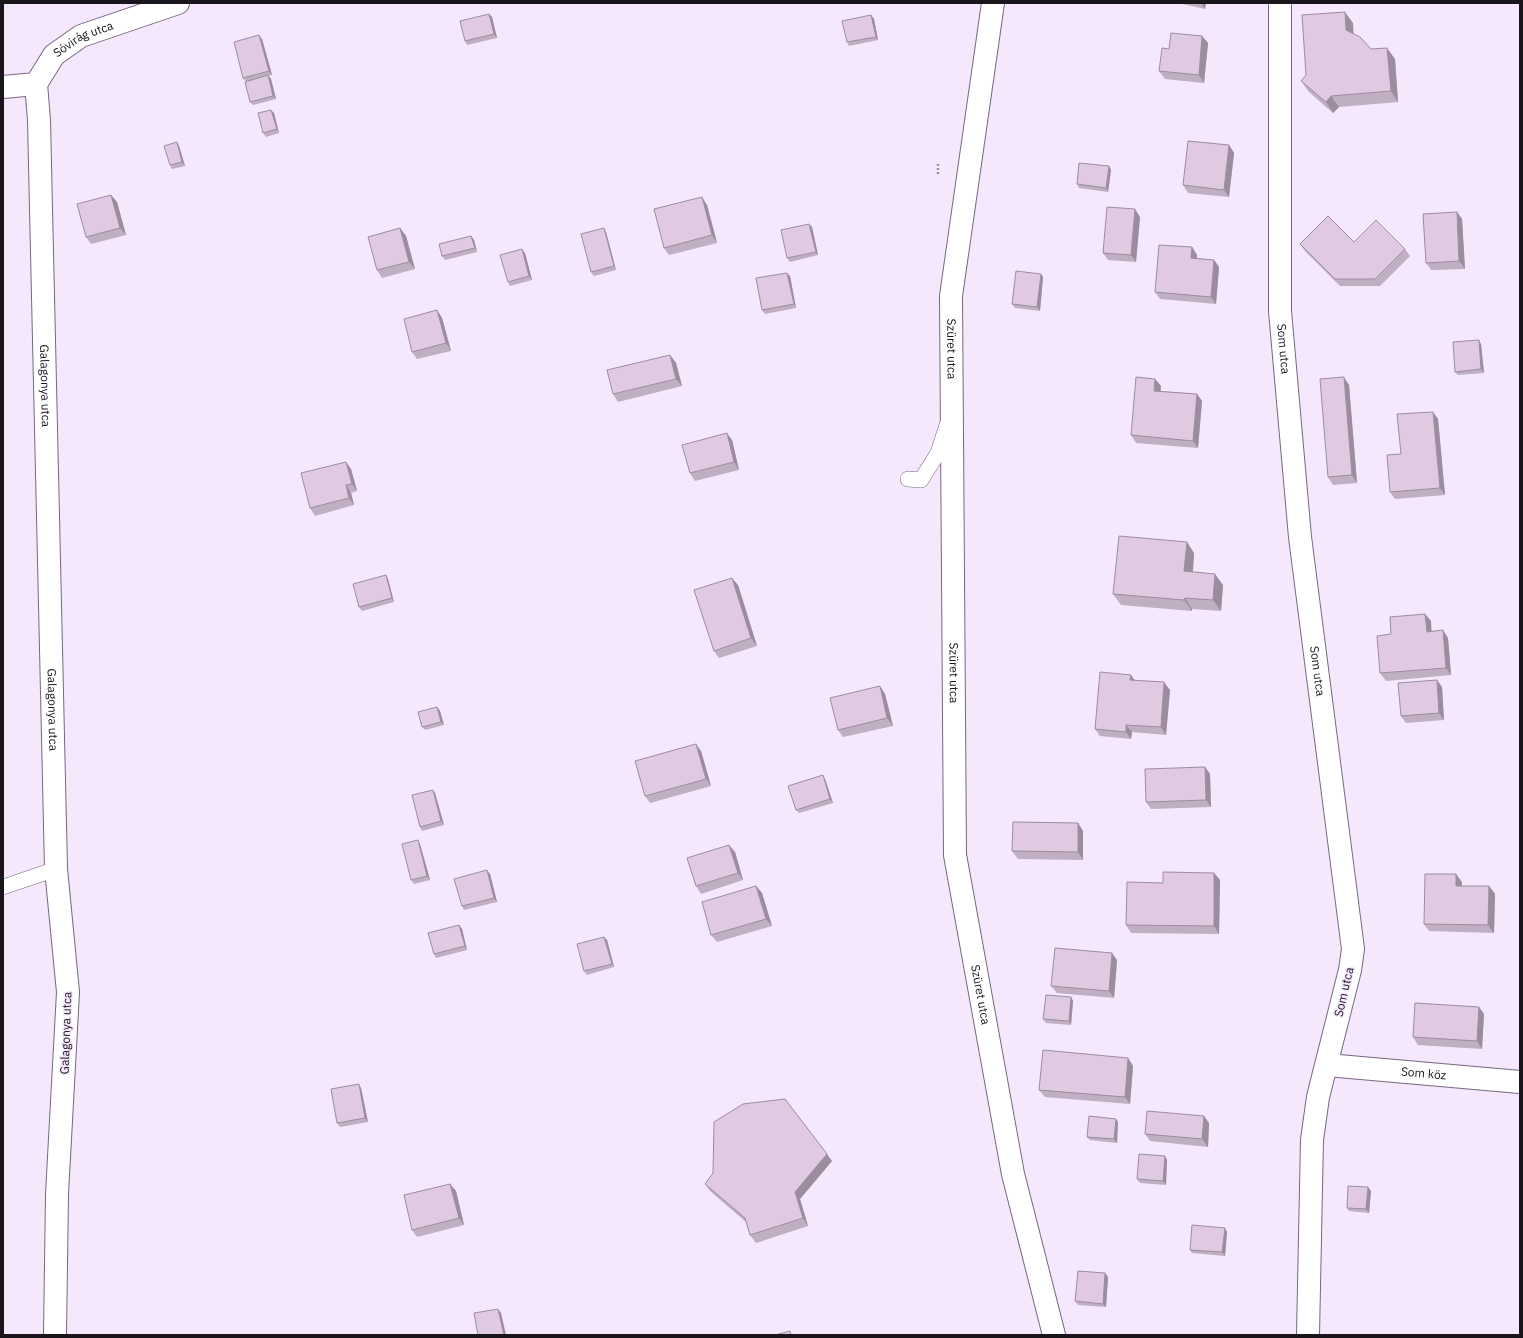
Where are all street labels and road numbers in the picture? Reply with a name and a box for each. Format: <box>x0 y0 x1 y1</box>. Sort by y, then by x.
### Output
street label: Sóvirág utca <box>50 17 116 60</box>
street label: Szüret utca <box>944 319 960 380</box>
street label: Som utca <box>1274 323 1294 375</box>
street label: Galagonya utca <box>37 344 54 428</box>
street label: Szüret utca <box>946 643 962 704</box>
street label: Som utca <box>1307 645 1328 698</box>
street label: Galagonya utca <box>44 668 61 752</box>
street label: Szüret utca <box>968 963 994 1026</box>
street label: Som utca <box>1331 965 1357 1018</box>
street label: Galagonya utca <box>57 991 74 1075</box>
street label: Som köz <box>1400 1064 1447 1083</box>

